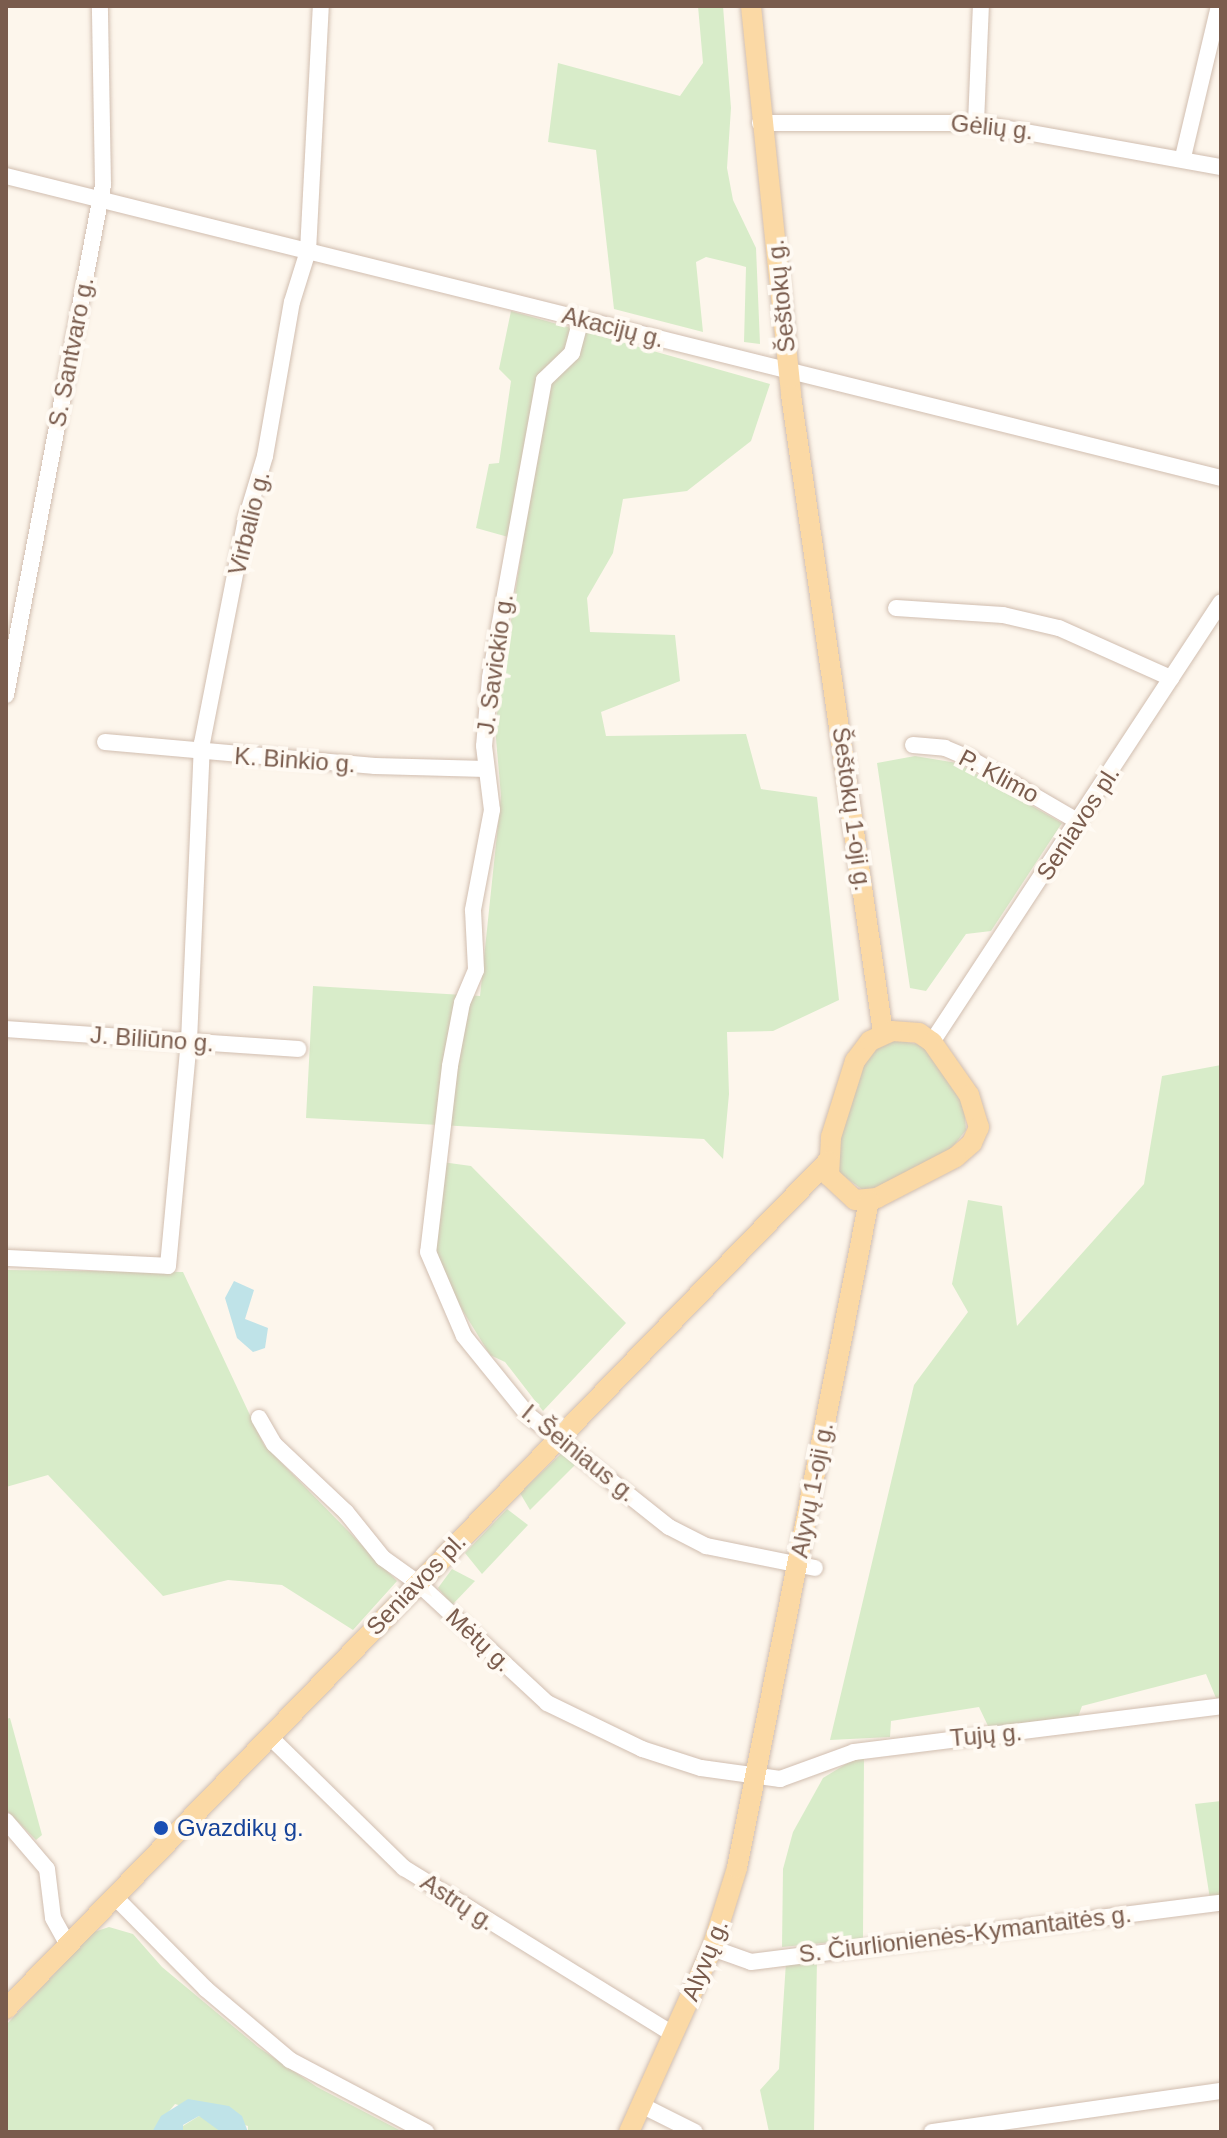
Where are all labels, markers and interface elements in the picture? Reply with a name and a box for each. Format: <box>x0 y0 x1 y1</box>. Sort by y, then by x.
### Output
street label: Gėlių g. <box>949 108 1035 146</box>
street label: Šeštokų g. <box>761 238 801 354</box>
street label: S. Santvaro g. <box>42 275 100 429</box>
street label: Akacijų g. <box>559 300 667 354</box>
street label: Virbalio g. <box>222 468 276 578</box>
street label: J. Savickio g. <box>471 592 519 736</box>
street label: Šeštokų 1-oji g. <box>826 725 878 893</box>
street label: K. Binkio g. <box>233 741 357 779</box>
street label: P. Klimo <box>954 743 1044 809</box>
street label: Seniavos pl. <box>1030 760 1126 886</box>
street label: J. Biliūno g. <box>89 1020 215 1058</box>
street label: I. Šeiniaus g. <box>516 1398 642 1508</box>
street label: Alyvų 1-oji g. <box>785 1420 839 1560</box>
street label: Seniavos pl. <box>360 1527 472 1641</box>
street label: Mėtų g. <box>440 1602 518 1678</box>
street label: Tujų g. <box>949 1717 1023 1753</box>
place label: Gvazdikų g. <box>177 1814 304 1842</box>
marker: Gvazdikų g. <box>152 1819 170 1837</box>
street label: Astrų g. <box>415 1867 501 1937</box>
street label: S. Čiurlionienės-Kymantaitės g. <box>797 1899 1133 1969</box>
street label: Alyvų g. <box>676 1915 734 2005</box>

